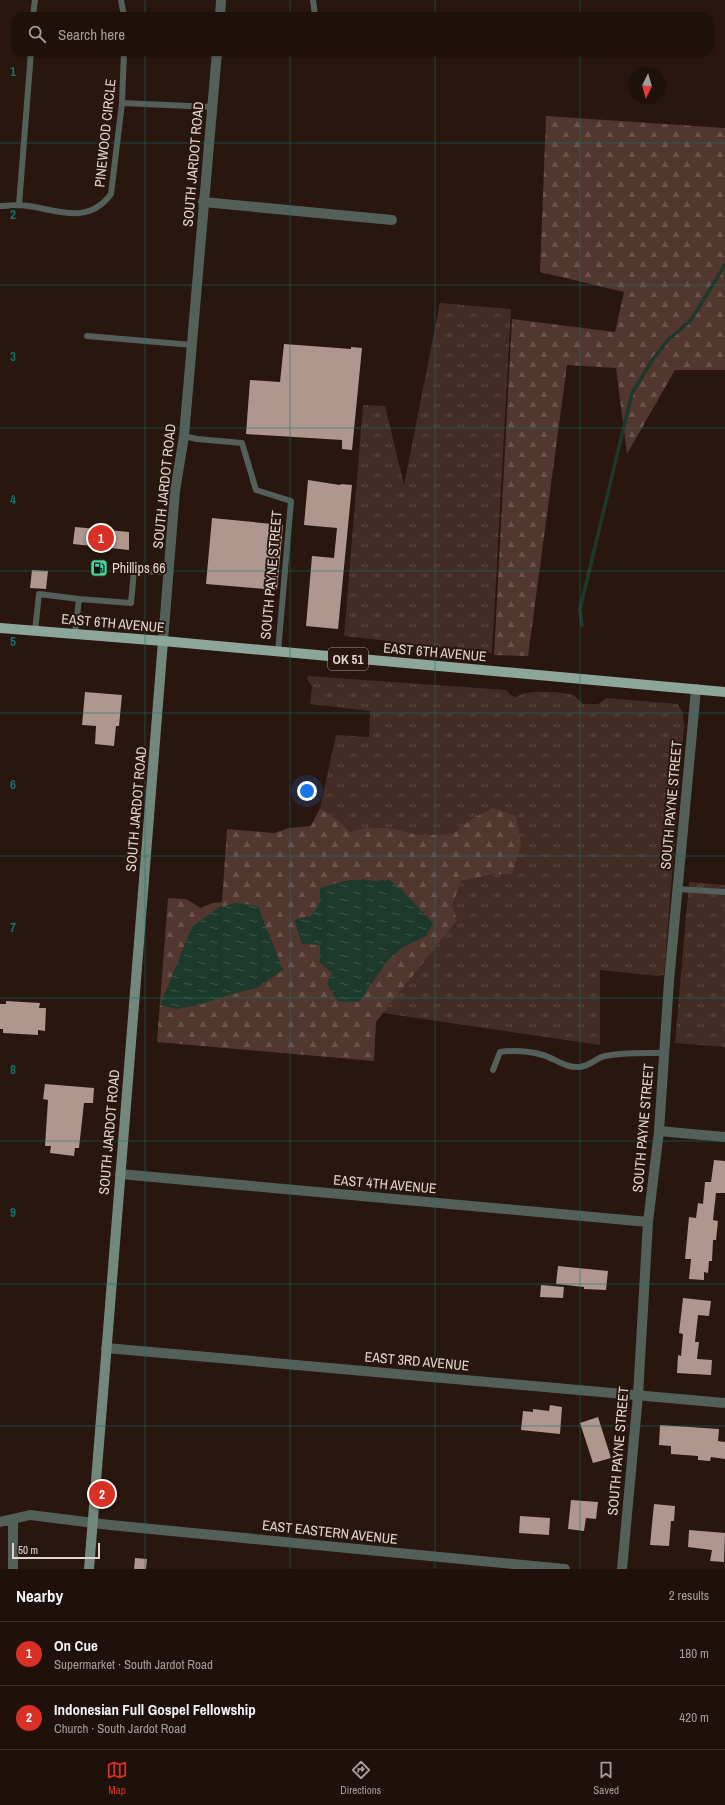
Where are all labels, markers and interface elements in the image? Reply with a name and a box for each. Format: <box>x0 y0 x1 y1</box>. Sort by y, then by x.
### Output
search box <box>12 12 713 56</box>
icon: search <box>26 23 48 45</box>
text: Search here <box>58 24 125 45</box>
text: 1 <box>10 63 16 80</box>
north arrow <box>629 68 665 104</box>
street label: PINEWOOD CIRCLE <box>90 78 120 188</box>
street label: SOUTH JARDOT ROAD <box>179 101 207 227</box>
text: 2 <box>10 206 16 223</box>
text: 3 <box>10 348 16 365</box>
street label: SOUTH JARDOT ROAD <box>148 423 180 549</box>
text: 4 <box>10 491 16 508</box>
street label: SOUTH PAYNE STREET <box>256 510 286 640</box>
pin: 1 <box>88 523 114 553</box>
fuel station icon: Phillips 66 <box>89 558 109 578</box>
place label: Phillips 66 <box>112 559 166 577</box>
street label: EAST 6TH AVENUE <box>61 610 165 636</box>
text: 5 <box>10 633 16 650</box>
street label: EAST 6TH AVENUE <box>383 639 487 665</box>
road number: OK 51 <box>328 648 368 670</box>
street label: SOUTH PAYNE STREET <box>656 740 686 870</box>
street label: SOUTH JARDOT ROAD <box>122 746 150 872</box>
text: 6 <box>10 776 16 793</box>
your location <box>297 781 317 801</box>
text: 7 <box>10 919 16 936</box>
text: 8 <box>10 1061 16 1078</box>
street label: SOUTH PAYNE STREET <box>628 1063 658 1193</box>
street label: SOUTH JARDOT ROAD <box>95 1069 123 1195</box>
street label: EAST 4TH AVENUE <box>333 1171 437 1197</box>
text: 9 <box>10 1204 16 1221</box>
street label: EAST 3RD AVENUE <box>364 1347 470 1375</box>
street label: SOUTH PAYNE STREET <box>603 1386 633 1516</box>
pin: 2 <box>89 1479 115 1509</box>
street label: EAST EASTERN AVENUE <box>261 1516 399 1548</box>
scale bar <box>12 1541 100 1560</box>
text: 50 m <box>18 1543 38 1557</box>
text: Nearby <box>16 1584 63 1607</box>
text: 2 results <box>669 1587 709 1604</box>
text: On Cue <box>54 1635 98 1656</box>
text: 1 <box>26 1645 32 1662</box>
text: 180 m <box>679 1645 709 1662</box>
text: Supermarket · South Jardot Road <box>54 1656 213 1673</box>
text: Indonesian Full Gospel Fellowship <box>54 1699 256 1720</box>
text: 2 <box>26 1709 32 1726</box>
text: 420 m <box>679 1709 709 1726</box>
text: Church · South Jardot Road <box>54 1720 186 1737</box>
tab: Map <box>106 1759 128 1797</box>
tab: Directions <box>340 1759 381 1797</box>
tab: Saved <box>593 1759 619 1797</box>

